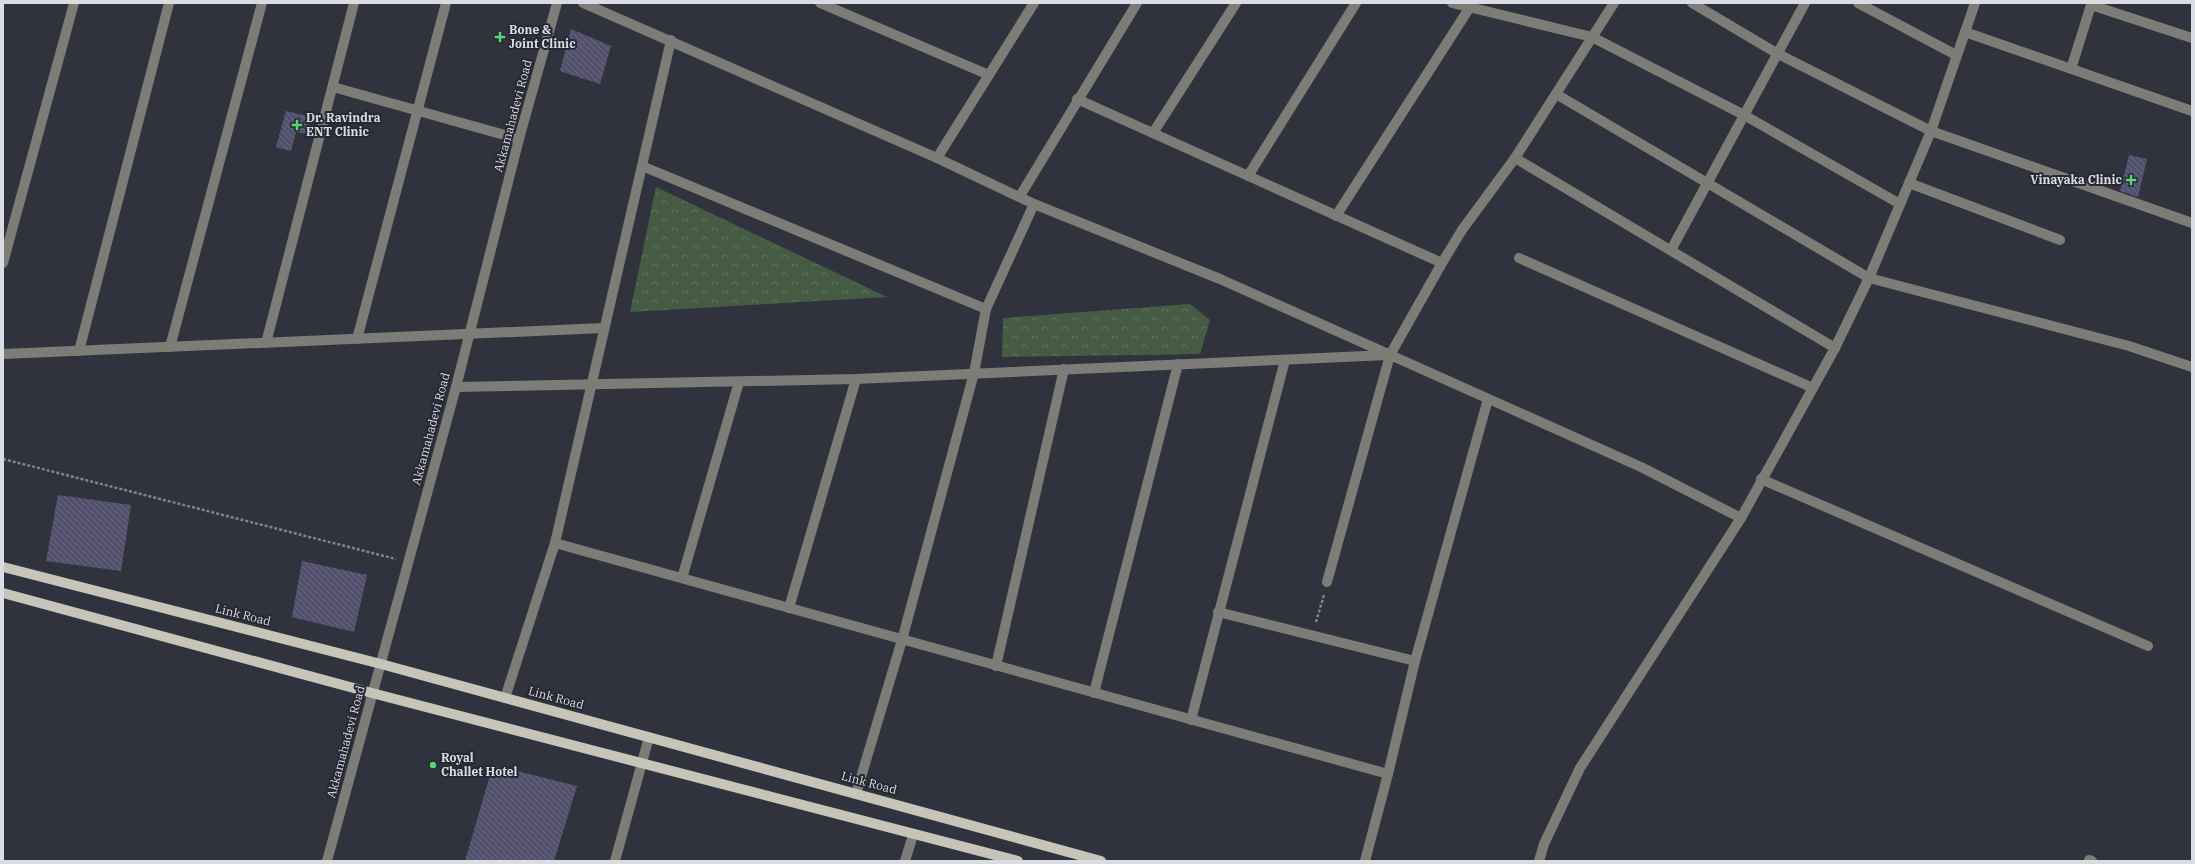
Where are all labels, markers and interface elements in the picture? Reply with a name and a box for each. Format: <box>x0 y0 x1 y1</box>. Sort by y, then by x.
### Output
place label: Bone & Joint Clinic <box>509 22 576 51</box>
marker: Bone & Joint Clinic <box>494 31 506 43</box>
street label: Akkamahadevi Road <box>490 58 535 174</box>
place label: Dr. Ravindra ENT Clinic <box>306 110 381 139</box>
marker: Dr. Ravindra ENT Clinic <box>291 119 303 131</box>
place label: Vinayaka Clinic <box>2030 172 2123 187</box>
marker: Vinayaka Clinic <box>2125 174 2137 186</box>
street label: Akkamahadevi Road <box>408 371 453 487</box>
street label: Link Road <box>214 600 273 629</box>
street label: Link Road <box>527 683 586 712</box>
street label: Akkamahadevi Road <box>323 684 368 800</box>
place label: Royal Challet Hotel <box>441 750 518 779</box>
marker: Royal Challet Hotel <box>428 760 438 770</box>
street label: Link Road <box>840 768 899 797</box>

